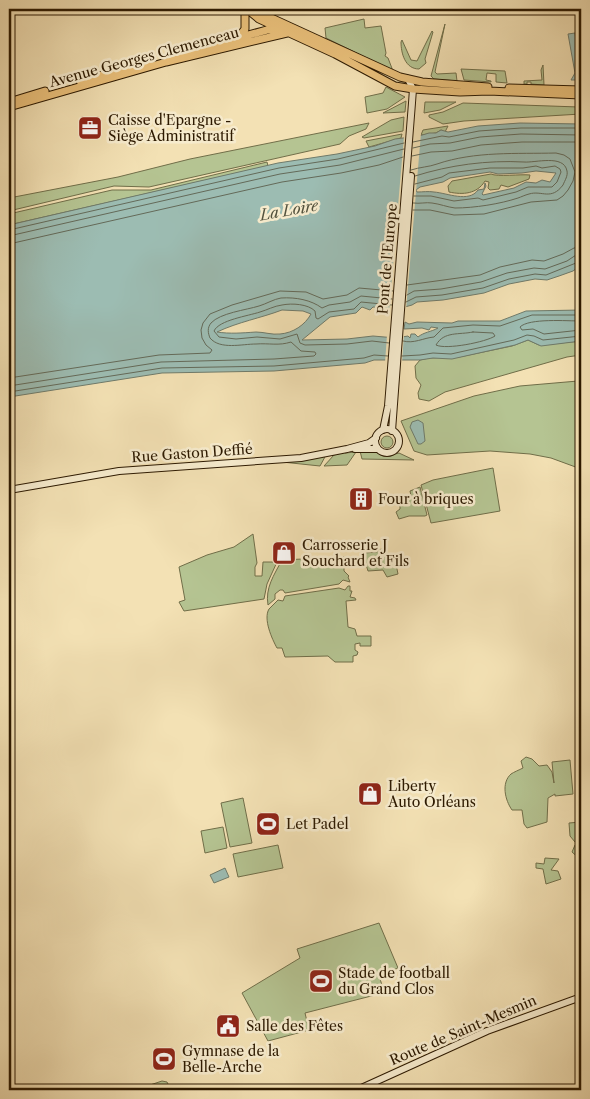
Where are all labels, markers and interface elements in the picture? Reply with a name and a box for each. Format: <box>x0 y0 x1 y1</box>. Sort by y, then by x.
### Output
street label: Avenue Georges Clemenceau <box>46 23 241 91</box>
place label: Caisse d'Epargne - Siège Administratif <box>108 111 236 145</box>
office icon: Caisse d'Epargne - Siège Administratif <box>77 115 103 141</box>
water label: La Loire <box>257 195 320 225</box>
street label: Pont de l'Europe <box>373 203 401 315</box>
street label: Rue Gaston Deffié <box>131 440 253 466</box>
building icon: Four à briques <box>348 486 374 512</box>
place label: Four à briques <box>378 490 474 508</box>
place label: Carrosserie J Souchard et Fils <box>302 536 409 570</box>
shop icon: Carrosserie J Souchard et Fils <box>271 540 297 566</box>
place label: Liberty Auto Orléans <box>387 777 476 811</box>
shop icon: Liberty Auto Orléans <box>357 781 383 807</box>
sports icon: Let Padel <box>255 811 281 837</box>
place label: Let Padel <box>286 815 349 833</box>
place label: Stade de football du Grand Clos <box>338 964 450 998</box>
sports icon: Stade de football du Grand Clos <box>308 968 334 994</box>
street label: Route de Saint-Mesmin <box>387 991 539 1069</box>
public building icon: Salle des Fêtes <box>215 1013 241 1039</box>
place label: Salle des Fêtes <box>246 1017 343 1035</box>
place label: Gymnase de la Belle-Arche <box>182 1042 280 1076</box>
sports icon: Gymnase de la Belle-Arche <box>151 1046 177 1072</box>

